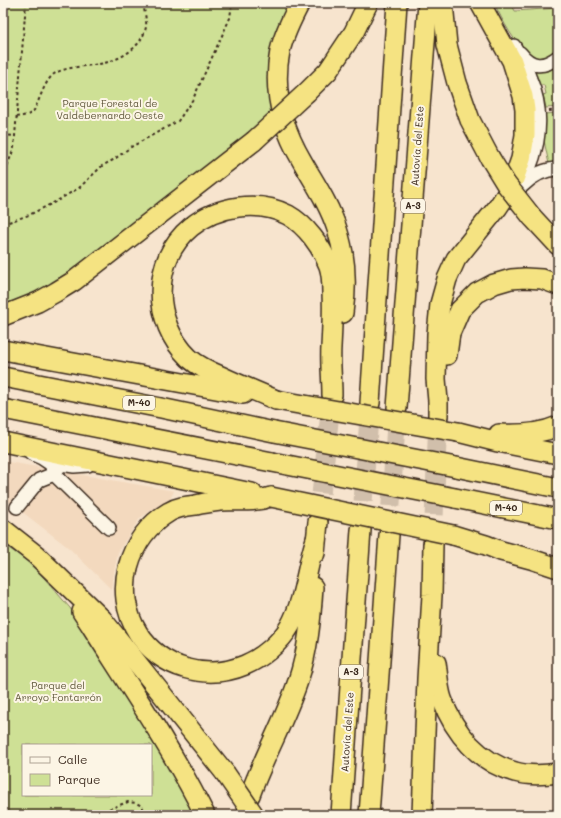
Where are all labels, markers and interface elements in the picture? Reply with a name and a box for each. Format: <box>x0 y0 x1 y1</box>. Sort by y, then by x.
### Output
park label: Parque Forestal de Valdebernardo Oeste <box>56 96 164 122</box>
street label: Autovía del Este <box>407 106 427 186</box>
road number: A-3 <box>401 199 425 213</box>
road number: M-40 <box>123 396 155 410</box>
road number: M-40 <box>490 501 522 515</box>
road number: A-3 <box>339 665 363 679</box>
park label: Parque del Arroyo Fontarrón <box>15 678 101 704</box>
street label: Autovía del Este <box>337 692 357 772</box>
legend <box>22 744 152 796</box>
text: Calle <box>58 751 88 767</box>
text: Parque <box>58 771 101 787</box>

